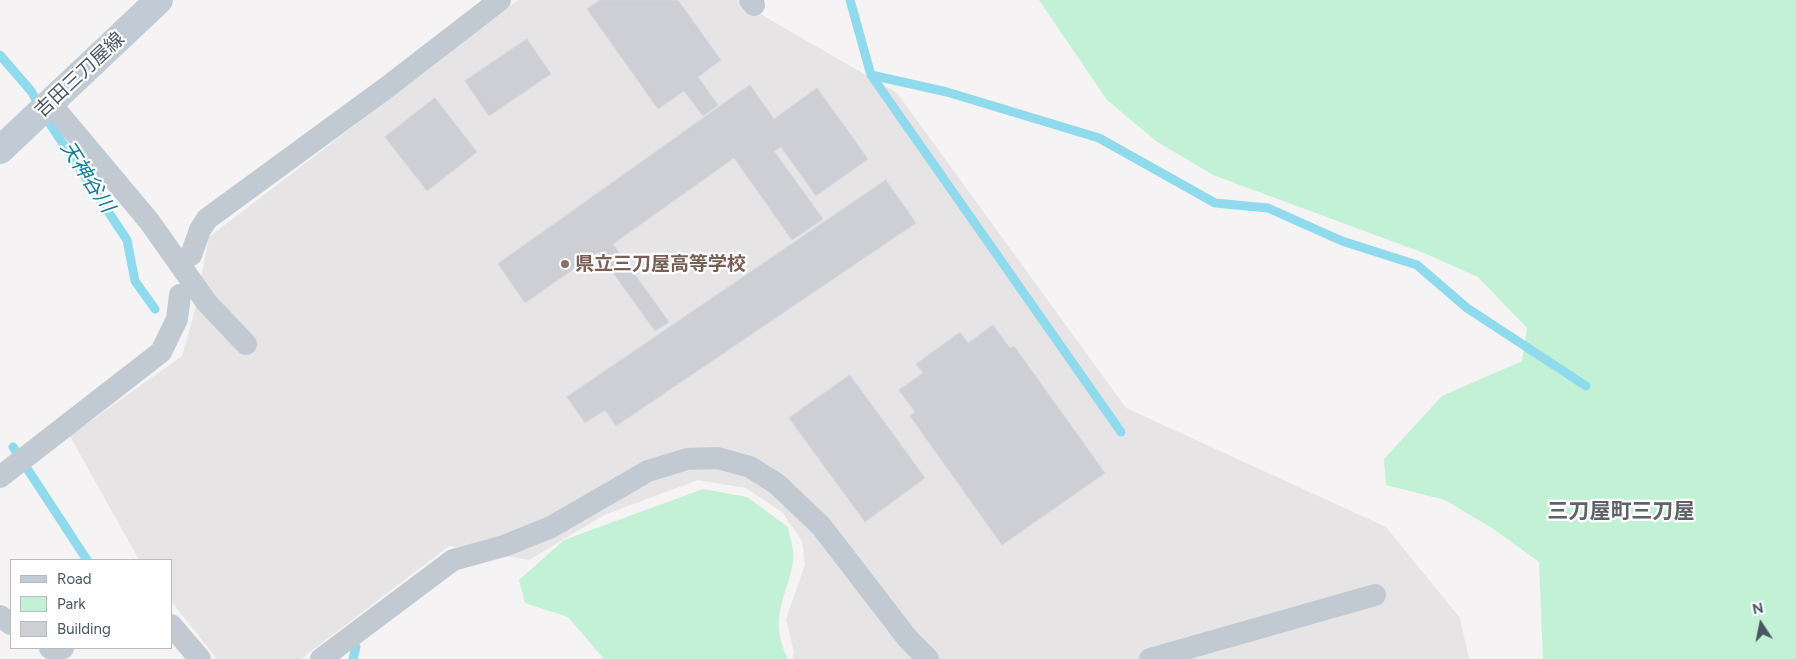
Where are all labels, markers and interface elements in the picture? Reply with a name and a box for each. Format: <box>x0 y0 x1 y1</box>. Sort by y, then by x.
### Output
street label: 吉田三刀屋線 <box>31 28 129 122</box>
water label: 天神谷川 <box>55 137 119 217</box>
place label: 県立三刀屋高等学校 <box>575 253 746 275</box>
marker: 県立三刀屋高等学校 <box>559 258 571 270</box>
district label: 三刀屋町三刀屋 <box>1548 499 1694 525</box>
legend <box>10 559 172 649</box>
text: Road <box>57 570 92 588</box>
text: Park <box>57 595 86 613</box>
north arrow <box>1736 599 1786 649</box>
text: N <box>1751 599 1765 618</box>
text: Building <box>57 620 111 638</box>

